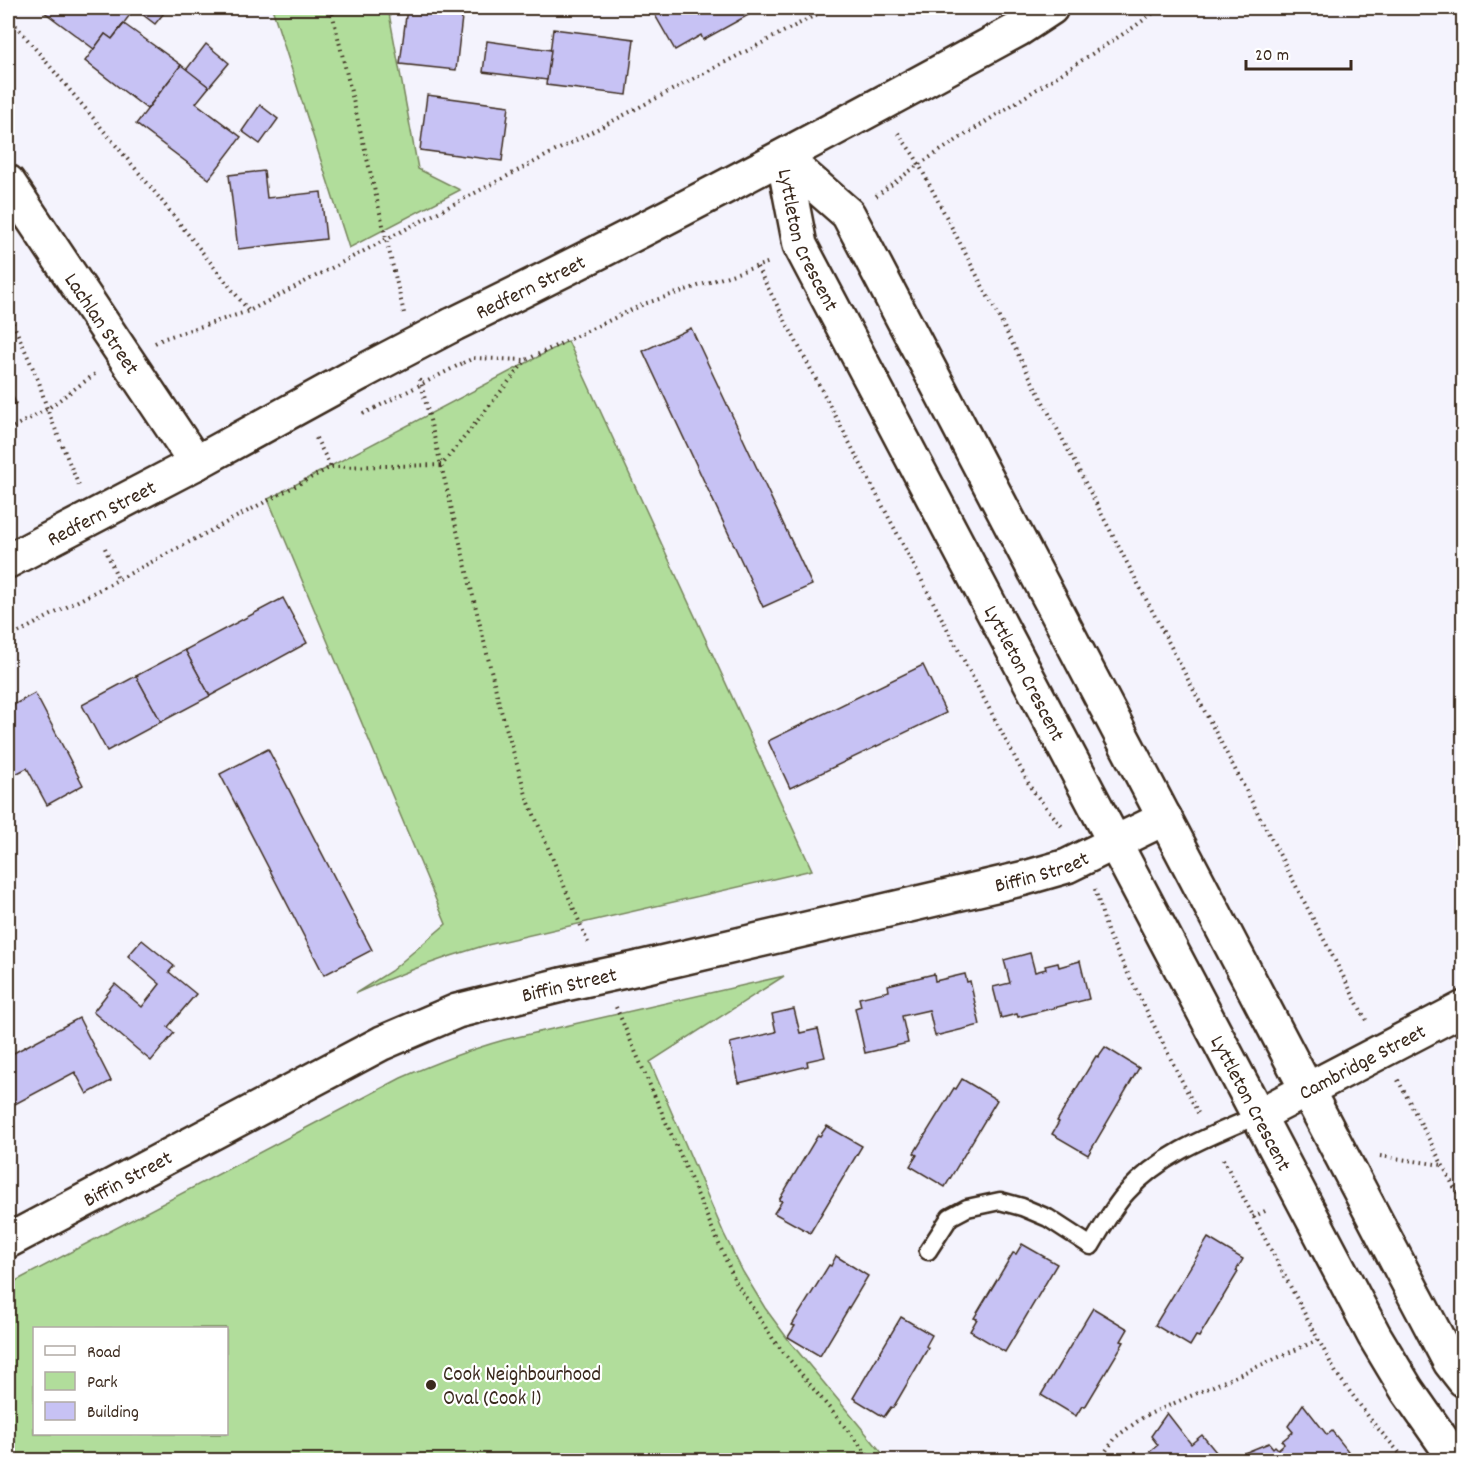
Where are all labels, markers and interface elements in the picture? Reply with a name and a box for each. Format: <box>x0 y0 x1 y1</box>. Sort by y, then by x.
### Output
scale bar <box>1246 33 1351 71</box>
text: 20 m <box>1255 44 1289 69</box>
street label: Lyttleton Crescent <box>768 167 844 318</box>
street label: Redfern Street <box>471 249 592 329</box>
street label: Lachlan Street <box>55 268 145 382</box>
street label: Redfern Street <box>43 474 163 556</box>
street label: Lyttleton Crescent <box>974 601 1071 748</box>
street label: Biffin Street <box>992 845 1095 903</box>
street label: Biffin Street <box>519 961 620 1012</box>
street label: Cambridge Street <box>1294 1018 1432 1110</box>
street label: Lyttleton Crescent <box>1201 1031 1297 1178</box>
street label: Biffin Street <box>79 1144 179 1216</box>
legend <box>33 1327 228 1435</box>
text: Road <box>87 1341 121 1366</box>
place label: Cook Neighbourhood Oval (Cook 1) <box>443 1361 601 1415</box>
text: Park <box>87 1371 118 1396</box>
marker: Cook Neighbourhood Oval (Cook 1) <box>424 1378 438 1392</box>
text: Building <box>87 1401 139 1426</box>

